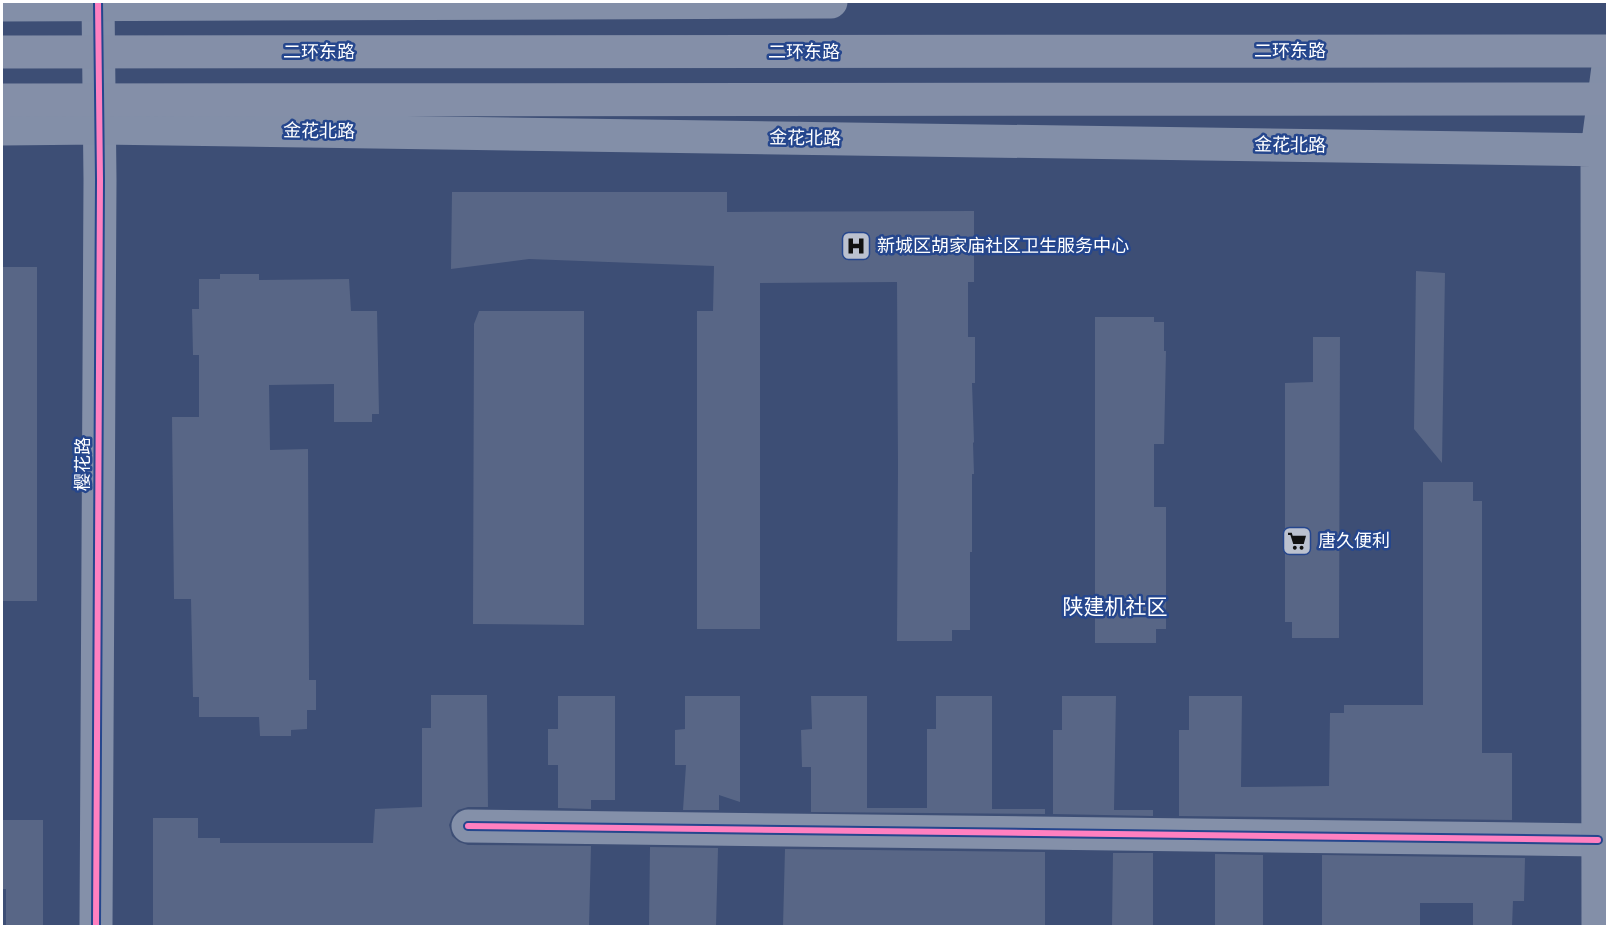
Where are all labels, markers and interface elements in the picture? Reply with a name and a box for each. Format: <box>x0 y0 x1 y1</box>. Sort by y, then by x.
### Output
street label: 二环东路 <box>1254 40 1326 62</box>
street label: 二环东路 <box>283 41 355 63</box>
street label: 二环东路 <box>768 41 840 63</box>
street label: 金花北路 <box>283 119 355 143</box>
street label: 金花北路 <box>769 126 841 150</box>
street label: 金花北路 <box>1254 133 1326 157</box>
hospital icon: 新城区胡家庙社区卫生服务中心 <box>840 230 872 262</box>
place label: 新城区胡家庙社区卫生服务中心 <box>877 235 1129 257</box>
street label: 樱花路 <box>72 437 94 491</box>
supermarket icon: 唐久便利 <box>1281 525 1313 557</box>
place label: 唐久便利 <box>1318 530 1390 552</box>
district label: 陕建机社区 <box>1063 594 1168 620</box>

